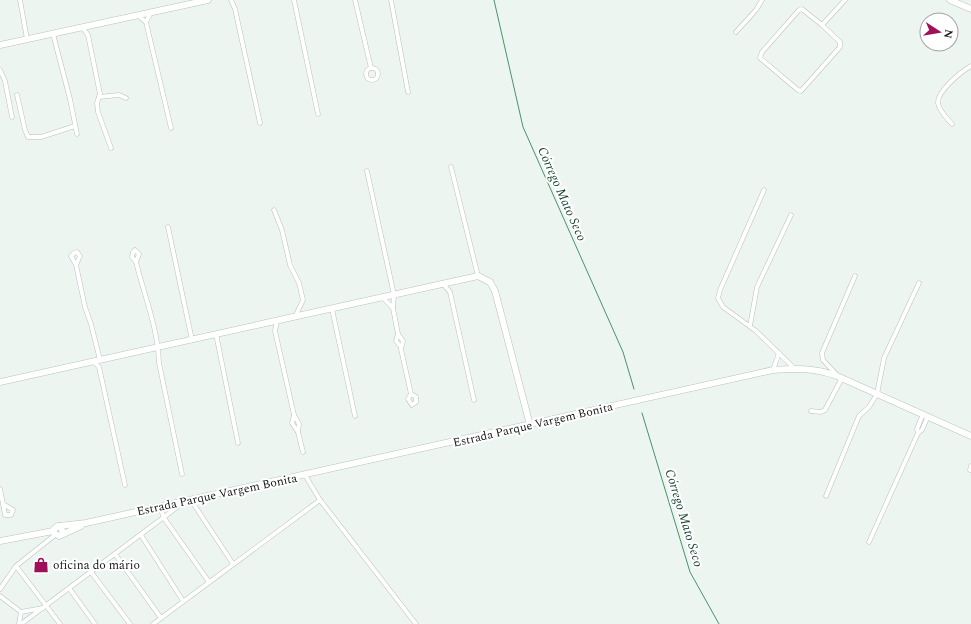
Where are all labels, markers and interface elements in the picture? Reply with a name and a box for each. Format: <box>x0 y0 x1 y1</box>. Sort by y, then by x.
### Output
north arrow <box>919 12 959 52</box>
text: N <box>939 28 958 40</box>
water label: Córrego Mato Seco <box>532 144 592 244</box>
street label: Estrada Parque Vargem Bonita <box>451 397 615 453</box>
water label: Córrego Mato Seco <box>660 467 708 569</box>
street label: Estrada Parque Vargem Bonita <box>135 469 299 521</box>
shop icon: oficina do mário <box>32 556 50 574</box>
place label: oficina do mário <box>53 556 140 575</box>

